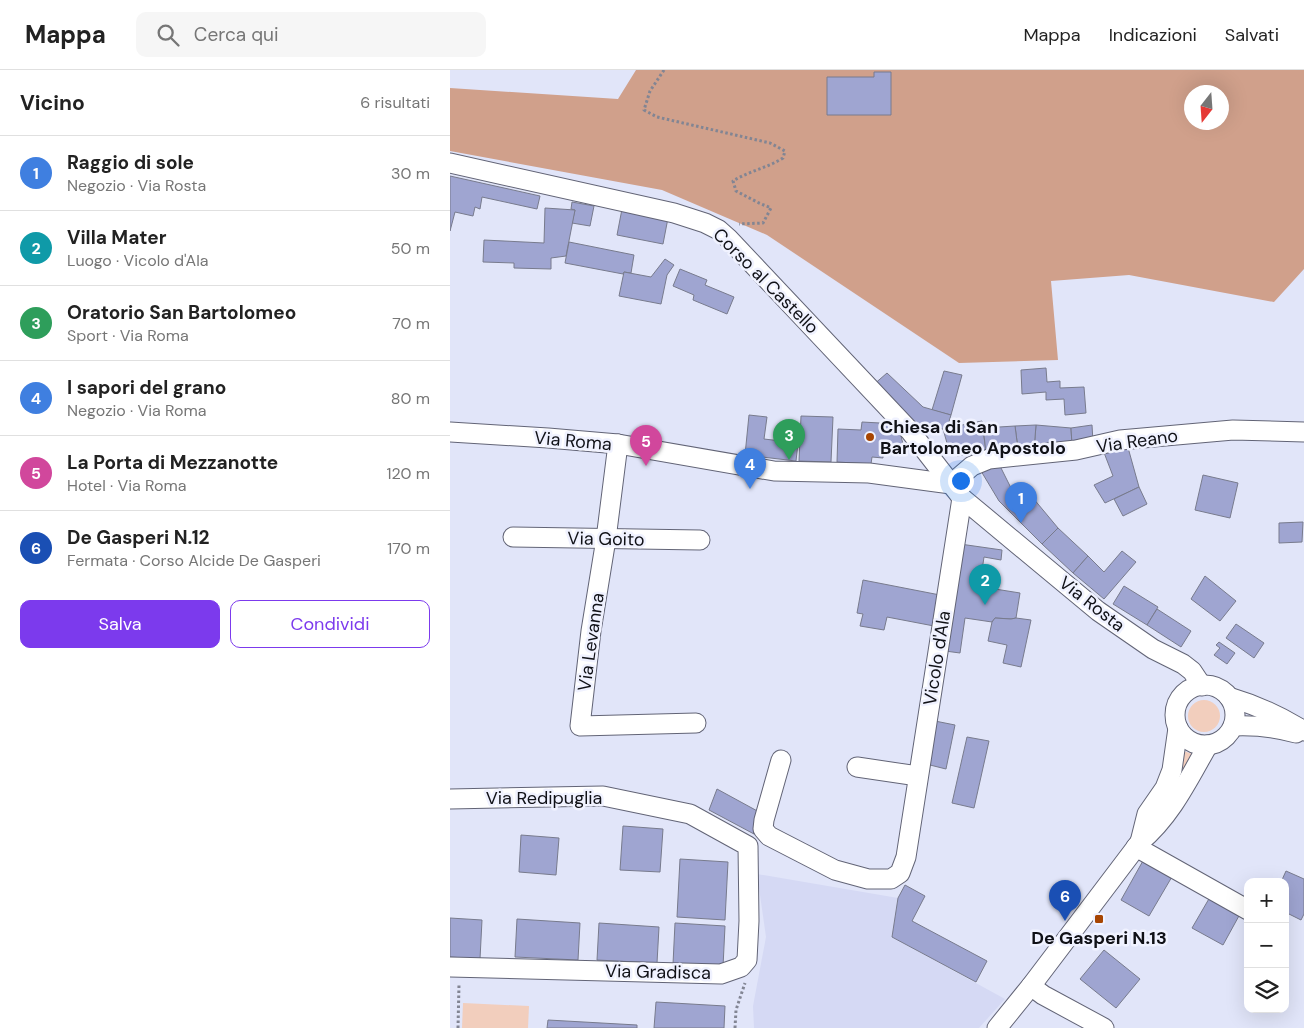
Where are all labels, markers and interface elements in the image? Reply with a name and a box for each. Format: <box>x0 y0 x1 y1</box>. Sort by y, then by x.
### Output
search box <box>136 12 486 57</box>
text: Mappa <box>25 19 106 50</box>
icon: search <box>154 21 182 49</box>
text: Cerca qui <box>194 22 279 47</box>
text: Mappa <box>1023 23 1081 47</box>
text: Indicazioni <box>1109 23 1197 47</box>
text: Salvati <box>1225 23 1279 47</box>
north arrow <box>1184 85 1229 130</box>
text: Vicino <box>20 89 85 117</box>
text: 6 risultati <box>360 92 430 113</box>
text: Raggio di sole <box>67 150 194 175</box>
text: 1 <box>33 163 39 184</box>
text: 30 m <box>391 163 430 184</box>
text: Negozio · Via Rosta <box>67 175 206 196</box>
street label: Corso al Castello <box>708 223 824 339</box>
text: Villa Mater <box>67 225 166 250</box>
text: 2 <box>31 238 41 259</box>
text: 50 m <box>391 238 430 259</box>
text: Luogo · Vicolo d'Ala <box>67 250 209 271</box>
text: Oratorio San Bartolomeo <box>67 300 296 325</box>
text: 3 <box>31 313 41 334</box>
text: 70 m <box>392 313 430 334</box>
text: Sport · Via Roma <box>67 325 189 346</box>
text: I sapori del grano <box>67 375 226 400</box>
text: 4 <box>31 388 41 409</box>
text: 80 m <box>391 388 430 409</box>
text: Negozio · Via Roma <box>67 400 207 421</box>
place label: Chiesa di San Bartolomeo Apostolo <box>880 415 1066 460</box>
pin: 3 <box>773 419 805 460</box>
street label: Via Reano <box>1095 423 1179 459</box>
pin: 5 <box>630 425 662 466</box>
street label: Via Roma <box>533 426 613 456</box>
marker: Chiesa di San Bartolomeo Apostolo <box>864 431 876 443</box>
pin: 4 <box>734 448 766 489</box>
text: La Porta di Mezzanotte <box>67 450 278 475</box>
text: 5 <box>31 463 41 484</box>
text: 120 m <box>386 463 430 484</box>
your location <box>948 468 974 494</box>
text: Hotel · Via Roma <box>67 475 186 496</box>
pin: 1 <box>1005 482 1037 523</box>
text: De Gasperi N.12 <box>67 525 210 550</box>
street label: Via Goito <box>567 526 645 552</box>
text: 6 <box>31 538 41 559</box>
text: 170 m <box>387 538 430 559</box>
text: Fermata · Corso Alcide De Gasperi <box>67 550 321 571</box>
pin: 2 <box>969 564 1001 605</box>
street label: Via Rosta <box>1054 571 1130 637</box>
street label: Via Levanna <box>572 591 610 693</box>
button: Salva <box>20 600 220 648</box>
button: Condividi <box>230 600 430 648</box>
street label: Vicolo d'Ala <box>918 609 956 707</box>
street label: Via Redipuglia <box>486 786 602 810</box>
map controls <box>1244 878 1289 1013</box>
button: + <box>1244 878 1289 923</box>
pin: 6 <box>1049 880 1081 921</box>
marker: De Gasperi N.13 <box>1093 913 1105 925</box>
button: − <box>1244 923 1289 968</box>
place label: De Gasperi N.13 <box>1031 926 1167 950</box>
street label: Via Gradisca <box>605 959 711 985</box>
button: layers <box>1244 968 1289 1013</box>

